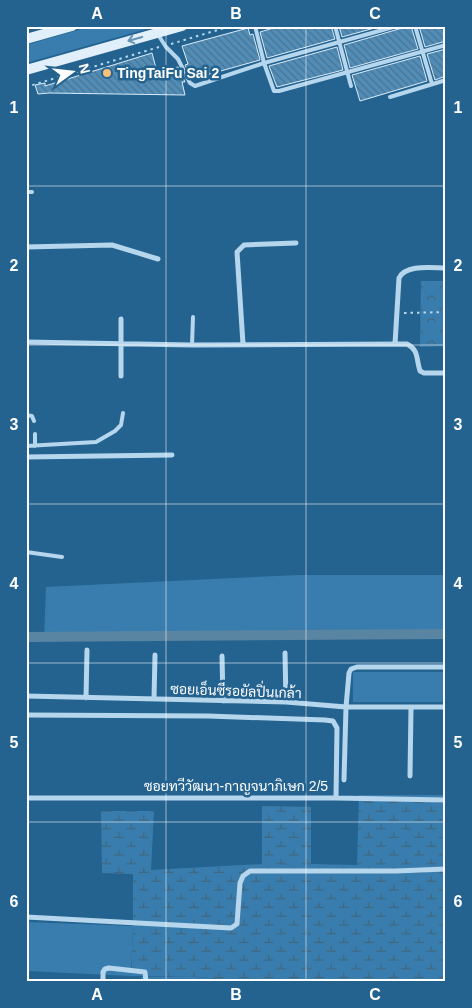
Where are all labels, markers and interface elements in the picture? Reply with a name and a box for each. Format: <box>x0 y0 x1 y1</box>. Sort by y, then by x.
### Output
text: A <box>91 5 103 22</box>
text: B <box>230 5 242 22</box>
text: C <box>369 5 381 22</box>
one-way arrow <box>128 35 144 45</box>
north arrow <box>48 48 98 98</box>
text: N <box>76 62 94 76</box>
place label: TingTaiFu Sai 2 <box>117 65 219 81</box>
marker: TingTaiFu Sai 2 <box>101 67 113 79</box>
text: 1 <box>10 99 19 116</box>
text: 1 <box>454 99 463 116</box>
text: 2 <box>10 257 19 274</box>
text: 2 <box>454 257 463 274</box>
text: 3 <box>10 416 19 433</box>
text: 3 <box>454 416 463 433</box>
text: 4 <box>10 575 19 592</box>
text: 4 <box>454 575 463 592</box>
street label: ซอยเอ็นซีรอยัลปิ่นเกล้า <box>170 677 302 701</box>
text: 5 <box>10 734 19 751</box>
text: 5 <box>454 734 463 751</box>
street label: ซอยทวีวัฒนา-กาญจนาภิเษก 2/5 <box>144 777 328 795</box>
text: 6 <box>10 893 19 910</box>
text: 6 <box>454 893 463 910</box>
text: A <box>91 986 103 1003</box>
text: B <box>230 986 242 1003</box>
text: C <box>369 986 381 1003</box>

